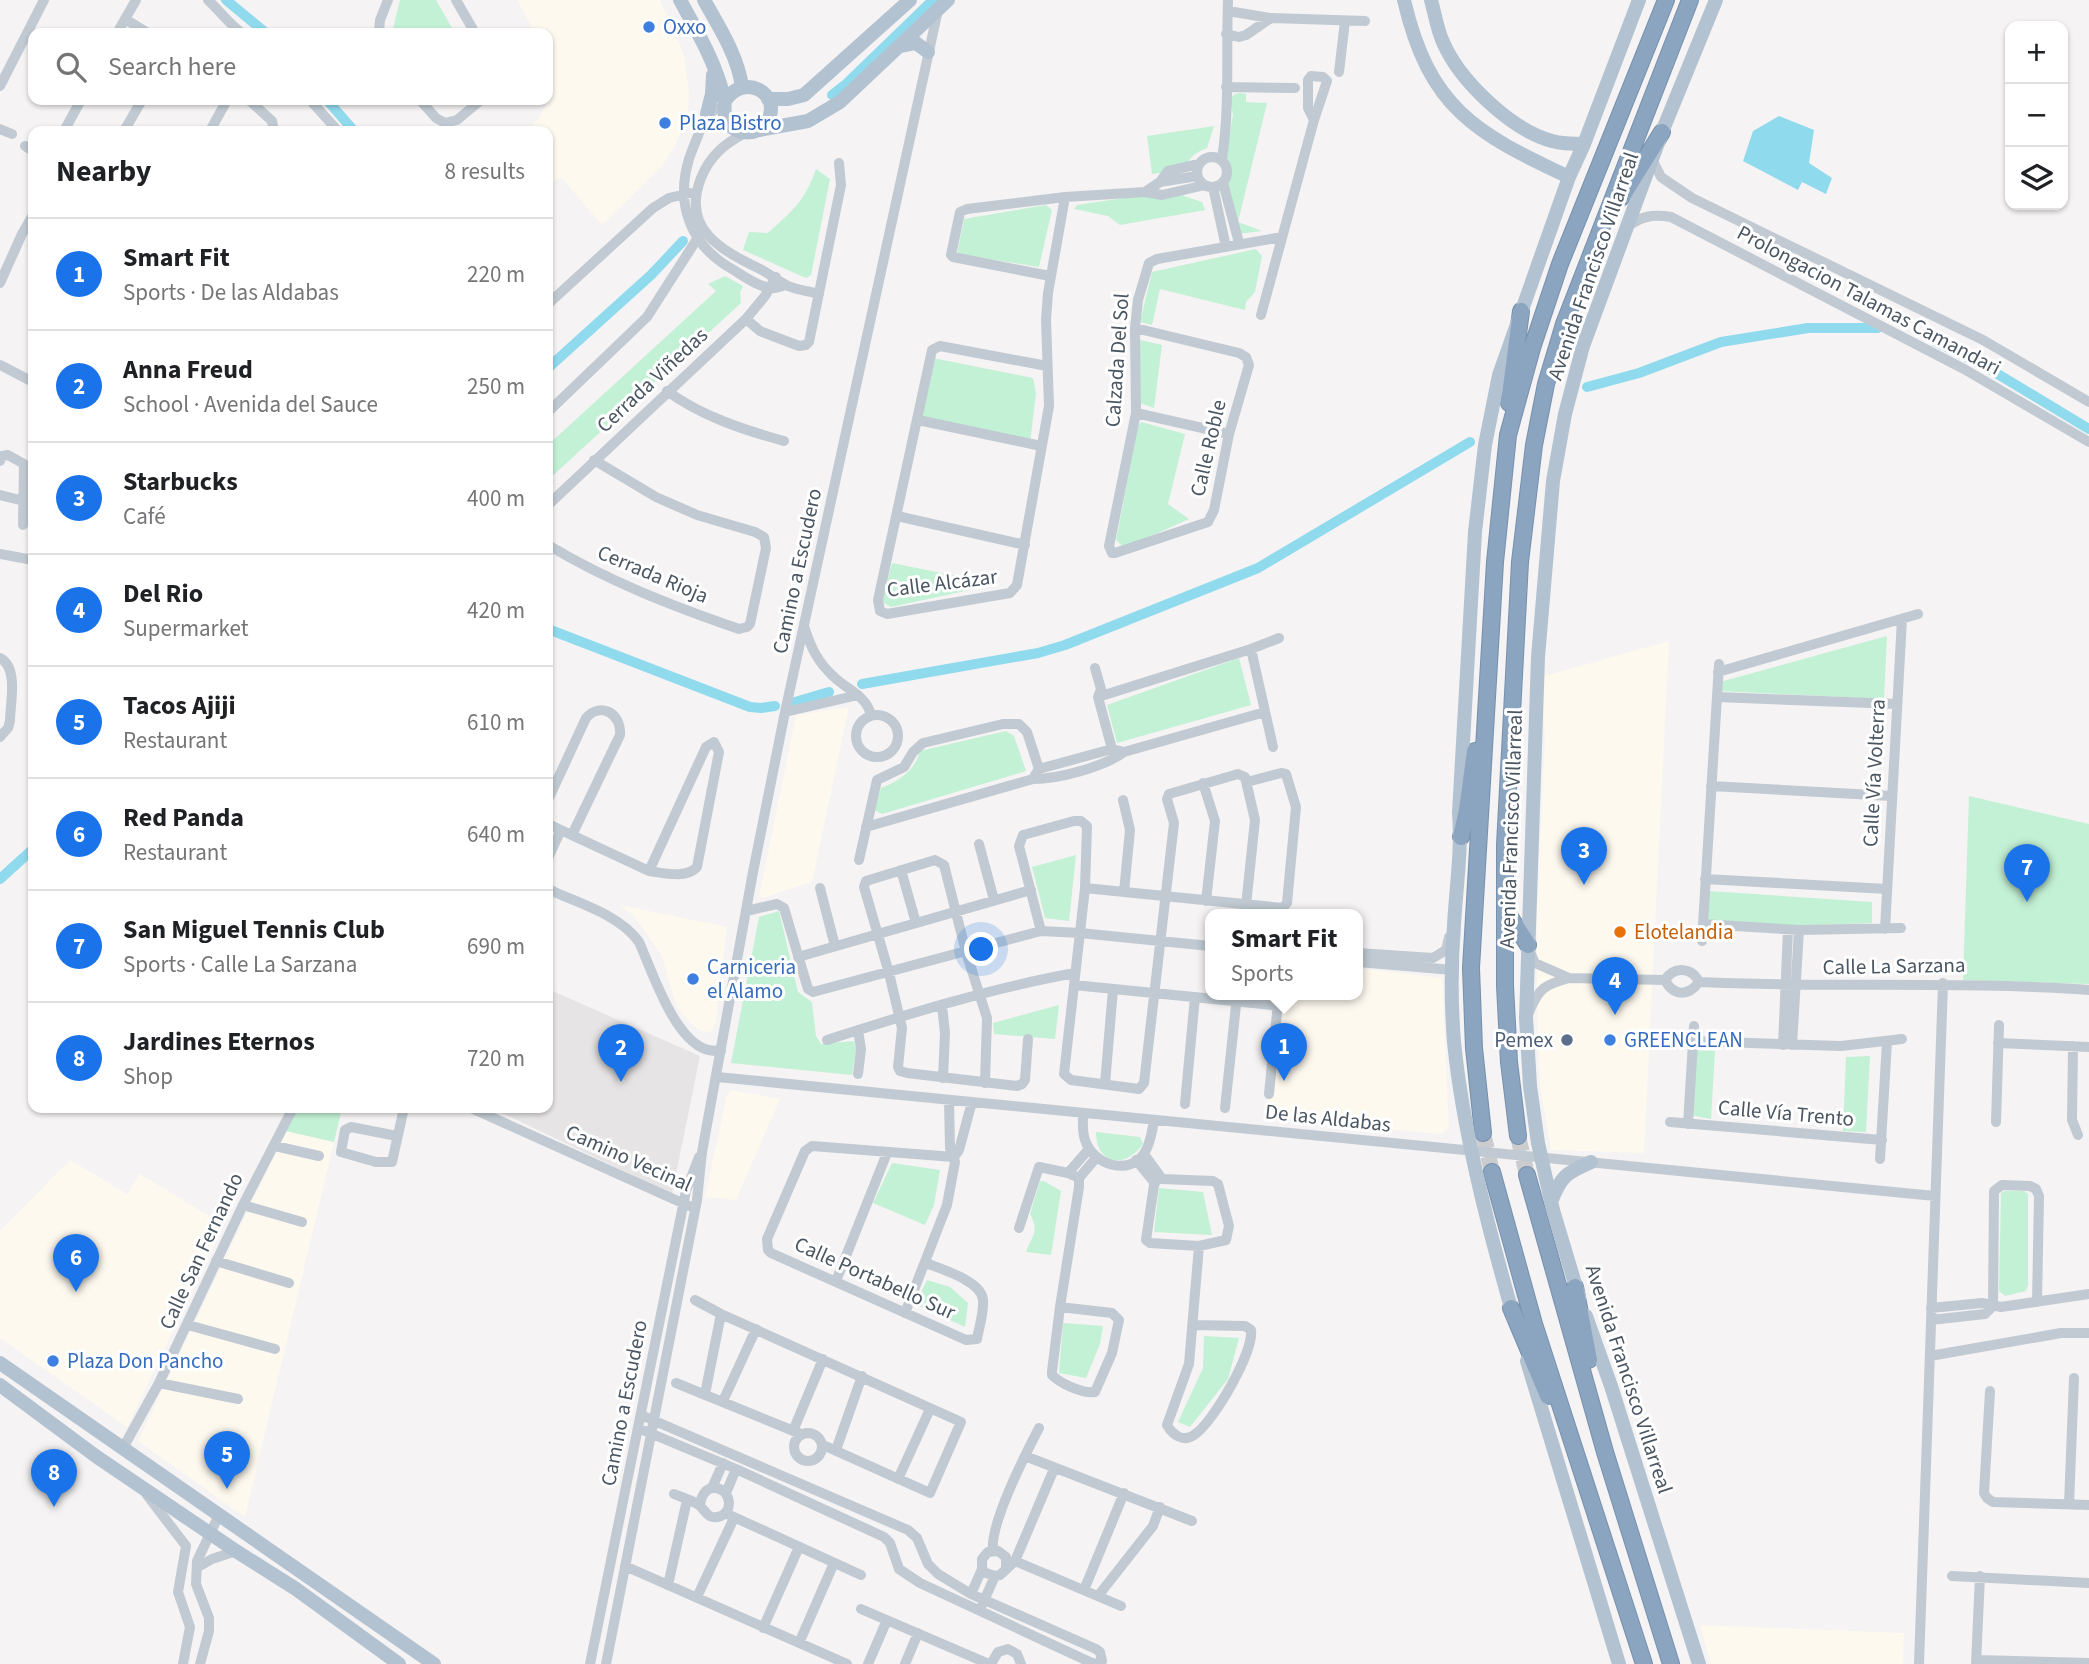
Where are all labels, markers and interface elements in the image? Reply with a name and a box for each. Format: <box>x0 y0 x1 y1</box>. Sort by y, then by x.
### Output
place label: Oxxo <box>663 12 706 42</box>
marker: Oxxo <box>641 19 657 35</box>
map controls <box>2005 21 2068 210</box>
button: + <box>2005 21 2068 84</box>
search box <box>28 28 553 105</box>
icon: search <box>52 48 90 86</box>
text: Search here <box>108 48 236 85</box>
button: − <box>2005 84 2068 147</box>
place label: Plaza Bistro <box>679 108 782 138</box>
marker: Plaza Bistro <box>657 115 673 131</box>
button: layers <box>2005 147 2068 210</box>
street label: Avenida Francisco Villarreal <box>1540 148 1646 384</box>
text: Nearby <box>56 150 151 193</box>
text: 8 results <box>445 155 525 188</box>
street label: Prolongacion Talamas Camandari <box>1732 217 2006 383</box>
text: Smart Fit <box>123 239 230 276</box>
text: 1 <box>73 258 85 291</box>
text: 220 m <box>467 258 525 291</box>
text: Sports · De las Aldabas <box>123 276 339 309</box>
street label: Calzada Del Sol <box>1097 292 1137 428</box>
street label: Cerrada Viñedas <box>590 320 714 440</box>
text: Anna Freud <box>123 351 253 388</box>
text: 2 <box>73 370 85 403</box>
text: 250 m <box>467 370 525 403</box>
text: School · Avenida del Sauce <box>123 388 378 421</box>
street label: Calle Roble <box>1182 397 1234 499</box>
text: Starbucks <box>123 463 238 500</box>
text: 3 <box>73 482 85 515</box>
text: 400 m <box>467 482 525 515</box>
street label: Camino a Escudero <box>765 486 829 656</box>
text: Café <box>123 500 166 533</box>
street label: Cerrada Rioja <box>593 537 713 611</box>
street label: Calle Alcázar <box>885 561 1000 605</box>
text: Del Rio <box>123 575 203 612</box>
text: 4 <box>73 594 85 627</box>
text: 420 m <box>467 594 525 627</box>
text: Supermarket <box>123 612 249 645</box>
text: Tacos Ajiji <box>123 687 236 724</box>
street label: Calle Vía Volterra <box>1855 698 1893 848</box>
text: 5 <box>73 706 85 739</box>
text: 610 m <box>467 706 525 739</box>
street label: Avenida Francisco Villarreal <box>1492 709 1530 949</box>
text: Restaurant <box>123 724 227 757</box>
text: Red Panda <box>123 799 244 836</box>
text: 6 <box>73 818 85 851</box>
text: 640 m <box>467 818 525 851</box>
pin: 3 <box>1561 827 1607 885</box>
text: Restaurant <box>123 836 227 869</box>
pin: 7 <box>2004 844 2050 902</box>
popup <box>1205 909 1363 1000</box>
text: San Miguel Tennis Club <box>123 911 385 948</box>
place label: Elotelandia <box>1634 917 1734 947</box>
text: Smart Fit <box>1231 920 1337 957</box>
marker: Elotelandia <box>1612 924 1628 940</box>
text: 7 <box>73 930 85 963</box>
text: 690 m <box>467 930 525 963</box>
your location <box>964 932 998 966</box>
text: Sports · Calle La Sarzana <box>123 948 357 981</box>
street label: Calle La Sarzana <box>1822 950 1966 982</box>
place label: Carniceria el Alamo <box>707 952 796 1006</box>
text: Sports <box>1231 957 1293 990</box>
pin: 4 <box>1592 957 1638 1015</box>
marker: Carniceria el Alamo <box>685 971 701 987</box>
text: Jardines Eternos <box>123 1023 315 1060</box>
pin: 1 <box>1261 1023 1307 1081</box>
pin: 2 <box>598 1024 644 1082</box>
place label: Pemex <box>1494 1025 1554 1055</box>
place label: GREENCLEAN <box>1624 1025 1743 1055</box>
marker: Pemex <box>1559 1032 1575 1048</box>
marker: GREENCLEAN <box>1602 1032 1618 1048</box>
text: 8 <box>73 1042 85 1075</box>
text: 720 m <box>467 1042 525 1075</box>
text: Shop <box>123 1060 173 1093</box>
street label: Calle Vía Trento <box>1717 1092 1855 1134</box>
street label: De las Aldabas <box>1264 1096 1393 1140</box>
street label: Camino Vecinal <box>561 1117 697 1199</box>
street label: Calle San Fernando <box>152 1168 250 1334</box>
street label: Calle Portabello Sur <box>790 1229 961 1327</box>
pin: 6 <box>53 1234 99 1292</box>
street label: Avenida Francisco Villarreal <box>1578 1261 1680 1497</box>
street label: Camino a Escudero <box>593 1317 655 1489</box>
place label: Plaza Don Pancho <box>67 1346 224 1376</box>
marker: Plaza Don Pancho <box>45 1353 61 1369</box>
pin: 5 <box>204 1431 250 1489</box>
pin: 8 <box>31 1449 77 1507</box>

